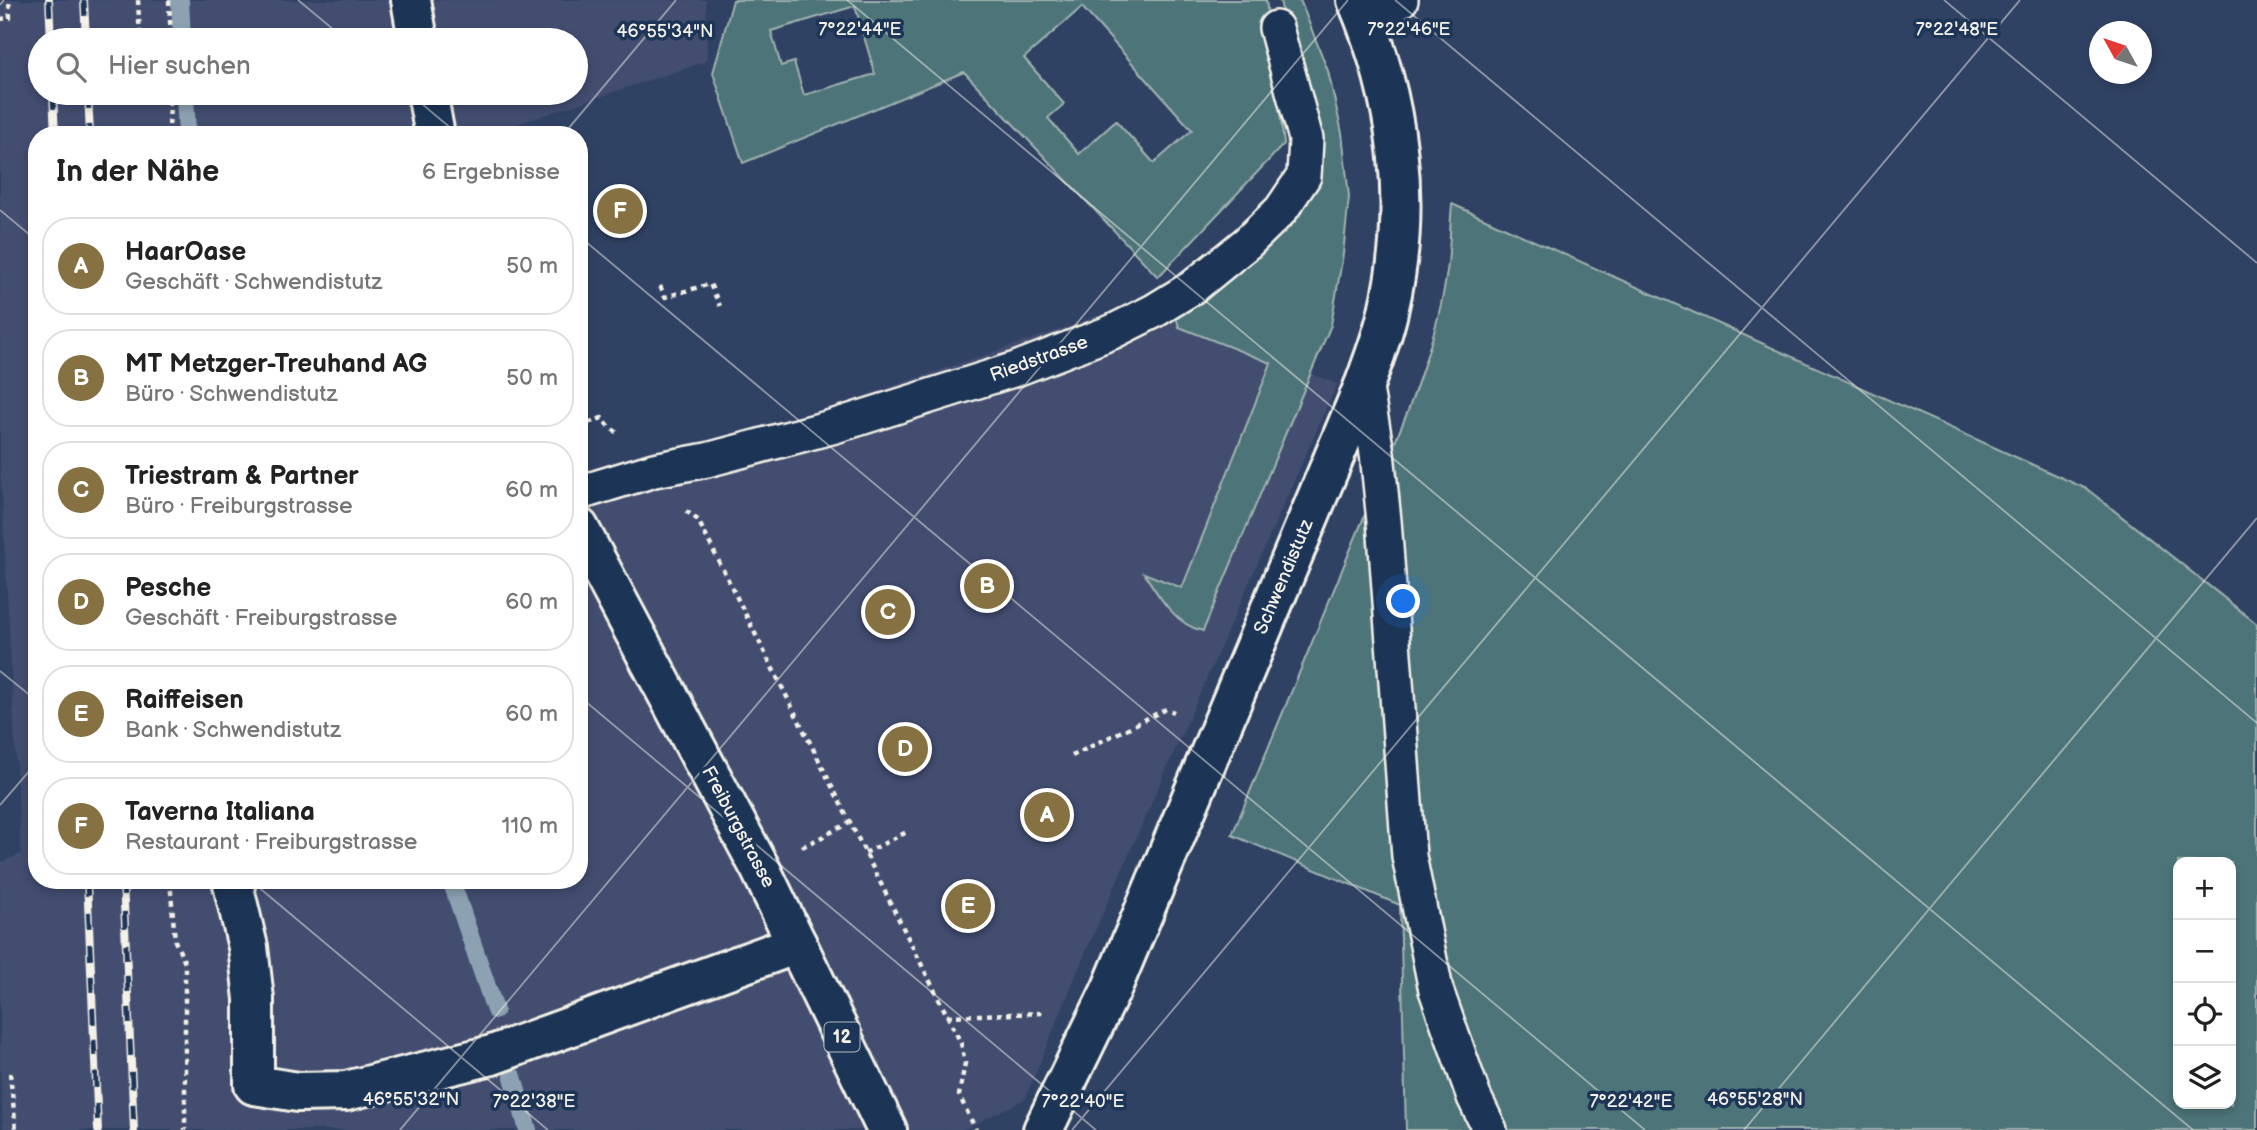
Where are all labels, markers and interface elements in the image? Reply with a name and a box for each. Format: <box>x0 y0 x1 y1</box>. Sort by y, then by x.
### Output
text: 7°22'44"E <box>819 19 902 40</box>
text: 7°22'46"E <box>1368 19 1451 40</box>
text: 7°22'48"E <box>1916 19 1998 40</box>
text: 46°55'34"N <box>617 21 713 42</box>
north arrow <box>2089 21 2152 84</box>
search box <box>28 28 588 105</box>
icon: search <box>52 48 90 86</box>
text: Hier suchen <box>108 51 251 82</box>
text: In der Nähe <box>56 154 219 190</box>
text: 6 Ergebnisse <box>422 158 560 186</box>
pin: F <box>597 185 643 237</box>
text: HaarOase <box>125 237 246 268</box>
text: A <box>74 252 88 280</box>
text: 50 m <box>506 252 558 280</box>
text: Geschäft · Schwendistutz <box>125 268 382 296</box>
street label: Riedstrasse <box>987 331 1091 387</box>
text: MT Metzger-Treuhand AG <box>125 349 427 380</box>
text: B <box>73 364 89 392</box>
text: 50 m <box>506 364 558 392</box>
text: Büro · Schwendistutz <box>125 380 337 408</box>
text: Triestram & Partner <box>125 461 359 492</box>
text: C <box>73 476 89 504</box>
text: 60 m <box>505 476 558 504</box>
text: Büro · Freiburgstrasse <box>125 492 353 520</box>
street label: Schwendistutz <box>1249 515 1319 638</box>
pin: B <box>964 560 1010 612</box>
text: Pesche <box>125 573 211 604</box>
your location <box>1386 584 1420 618</box>
pin: C <box>865 586 911 638</box>
text: D <box>73 588 89 616</box>
text: 60 m <box>505 588 558 616</box>
text: Geschäft · Freiburgstrasse <box>125 604 397 632</box>
text: Raiffeisen <box>125 685 244 716</box>
text: E <box>74 700 88 728</box>
text: 60 m <box>505 700 558 728</box>
text: Bank · Schwendistutz <box>125 716 341 744</box>
pin: D <box>882 723 928 775</box>
street label: Freiburgstrasse <box>696 762 780 892</box>
pin: A <box>1024 789 1070 841</box>
text: Taverna Italiana <box>125 797 315 828</box>
text: F <box>74 812 88 840</box>
text: 110 m <box>501 812 558 840</box>
text: Restaurant · Freiburgstrasse <box>125 828 417 856</box>
map controls <box>2173 857 2236 1109</box>
button: + <box>2173 857 2236 920</box>
pin: E <box>945 880 991 932</box>
button: − <box>2173 920 2236 983</box>
button: locate <box>2173 983 2236 1046</box>
road number: 12 <box>824 1022 860 1052</box>
button: layers <box>2173 1046 2236 1109</box>
text: 46°55'32"N <box>363 1089 459 1110</box>
text: 46°55'28"N <box>1707 1089 1803 1110</box>
text: 7°22'38"E <box>493 1091 575 1112</box>
text: 7°22'40"E <box>1042 1091 1124 1112</box>
text: 7°22'42"E <box>1590 1091 1672 1112</box>

